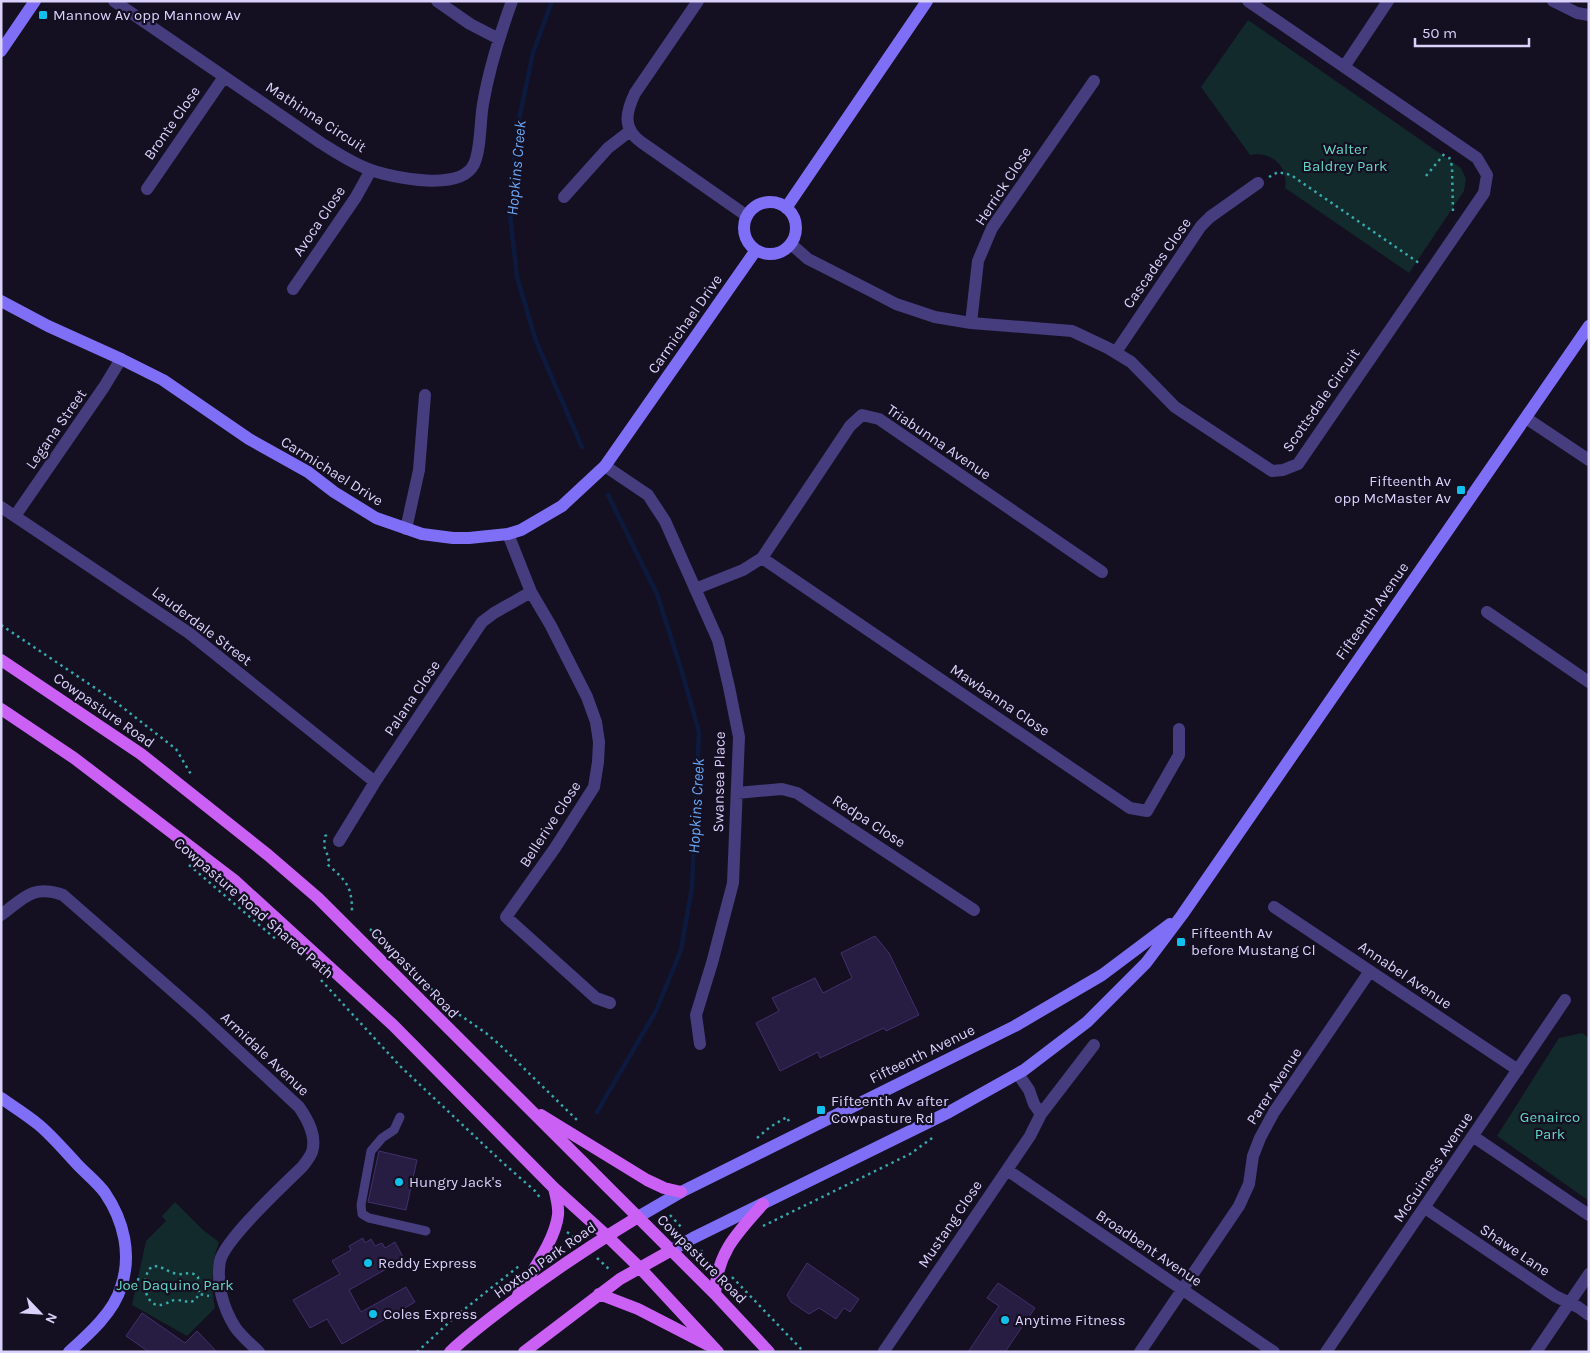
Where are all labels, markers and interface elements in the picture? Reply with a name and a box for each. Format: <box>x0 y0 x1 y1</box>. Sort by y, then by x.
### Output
place label: Mannow Av opp Mannow Av <box>53 6 241 24</box>
marker: Mannow Av opp Mannow Av <box>37 9 49 21</box>
scale bar <box>1415 15 1529 47</box>
text: 50 m <box>1422 24 1457 42</box>
street label: Mathinna Circuit <box>262 78 370 156</box>
street label: Bronte Close <box>140 83 204 163</box>
water label: Hopkins Creek <box>502 119 530 216</box>
park label: Walter Baldrey Park <box>1303 140 1387 175</box>
street label: Herrick Close <box>971 143 1035 229</box>
street label: Avoca Close <box>289 182 349 260</box>
street label: Cascades Close <box>1119 214 1195 312</box>
street label: Carmichael Drive <box>644 271 726 377</box>
street label: Scottsdale Circuit <box>1278 344 1364 455</box>
street label: Legana Street <box>22 385 90 472</box>
street label: Triabunna Avenue <box>883 400 995 484</box>
street label: Carmichael Drive <box>278 432 386 510</box>
place label: Fifteenth Av opp McMaster Av <box>1334 472 1451 507</box>
marker: Fifteenth Av opp McMaster Av <box>1455 484 1467 496</box>
street label: Fifteenth Avenue <box>1332 559 1412 663</box>
street label: Lauderdale Street <box>149 583 256 670</box>
street label: Palana Close <box>380 657 444 739</box>
street label: Mawbanna Close <box>947 660 1053 740</box>
street label: Cowpasture Road <box>50 668 158 752</box>
street label: Swansea Place <box>709 731 729 833</box>
water label: Hopkins Creek <box>684 757 708 854</box>
street label: Bellerive Close <box>515 778 585 870</box>
street label: Redpa Close <box>829 791 909 851</box>
street label: Cowpasture Road Shared Path <box>170 834 338 982</box>
street label: Cowpasture Road <box>367 924 463 1022</box>
place label: Fifteenth Av before Mustang Cl <box>1191 924 1316 959</box>
marker: Fifteenth Av before Mustang Cl <box>1175 936 1187 948</box>
street label: Annabel Avenue <box>1355 937 1455 1013</box>
street label: Armidale Avenue <box>217 1008 313 1100</box>
street label: Fifteenth Avenue <box>866 1021 978 1087</box>
street label: Parer Avenue <box>1242 1044 1306 1128</box>
place label: Fifteenth Av after Cowpasture Rd <box>831 1092 949 1127</box>
marker: Fifteenth Av after Cowpasture Rd <box>815 1104 827 1116</box>
street label: McGuiness Avenue <box>1389 1108 1477 1226</box>
park label: Genairco Park <box>1520 1108 1580 1143</box>
place label: Hungry Jack's <box>409 1173 502 1191</box>
marker: Hungry Jack's <box>393 1176 405 1188</box>
street label: Mustang Close <box>914 1177 986 1271</box>
street label: Broadbent Avenue <box>1092 1206 1206 1290</box>
street label: Cowpasture Road <box>654 1211 750 1307</box>
street label: Hoxton Park Road <box>490 1218 600 1302</box>
street label: Shawe Lane <box>1477 1220 1553 1280</box>
place label: Reddy Express <box>378 1254 477 1272</box>
marker: Reddy Express <box>362 1257 374 1269</box>
park label: Joe Daquino Park <box>116 1276 234 1294</box>
north arrow <box>15 1288 65 1338</box>
place label: Coles Express <box>383 1305 478 1323</box>
marker: Coles Express <box>367 1308 379 1320</box>
text: N <box>42 1310 61 1326</box>
place label: Anytime Fitness <box>1015 1311 1126 1329</box>
marker: Anytime Fitness <box>999 1314 1011 1326</box>

